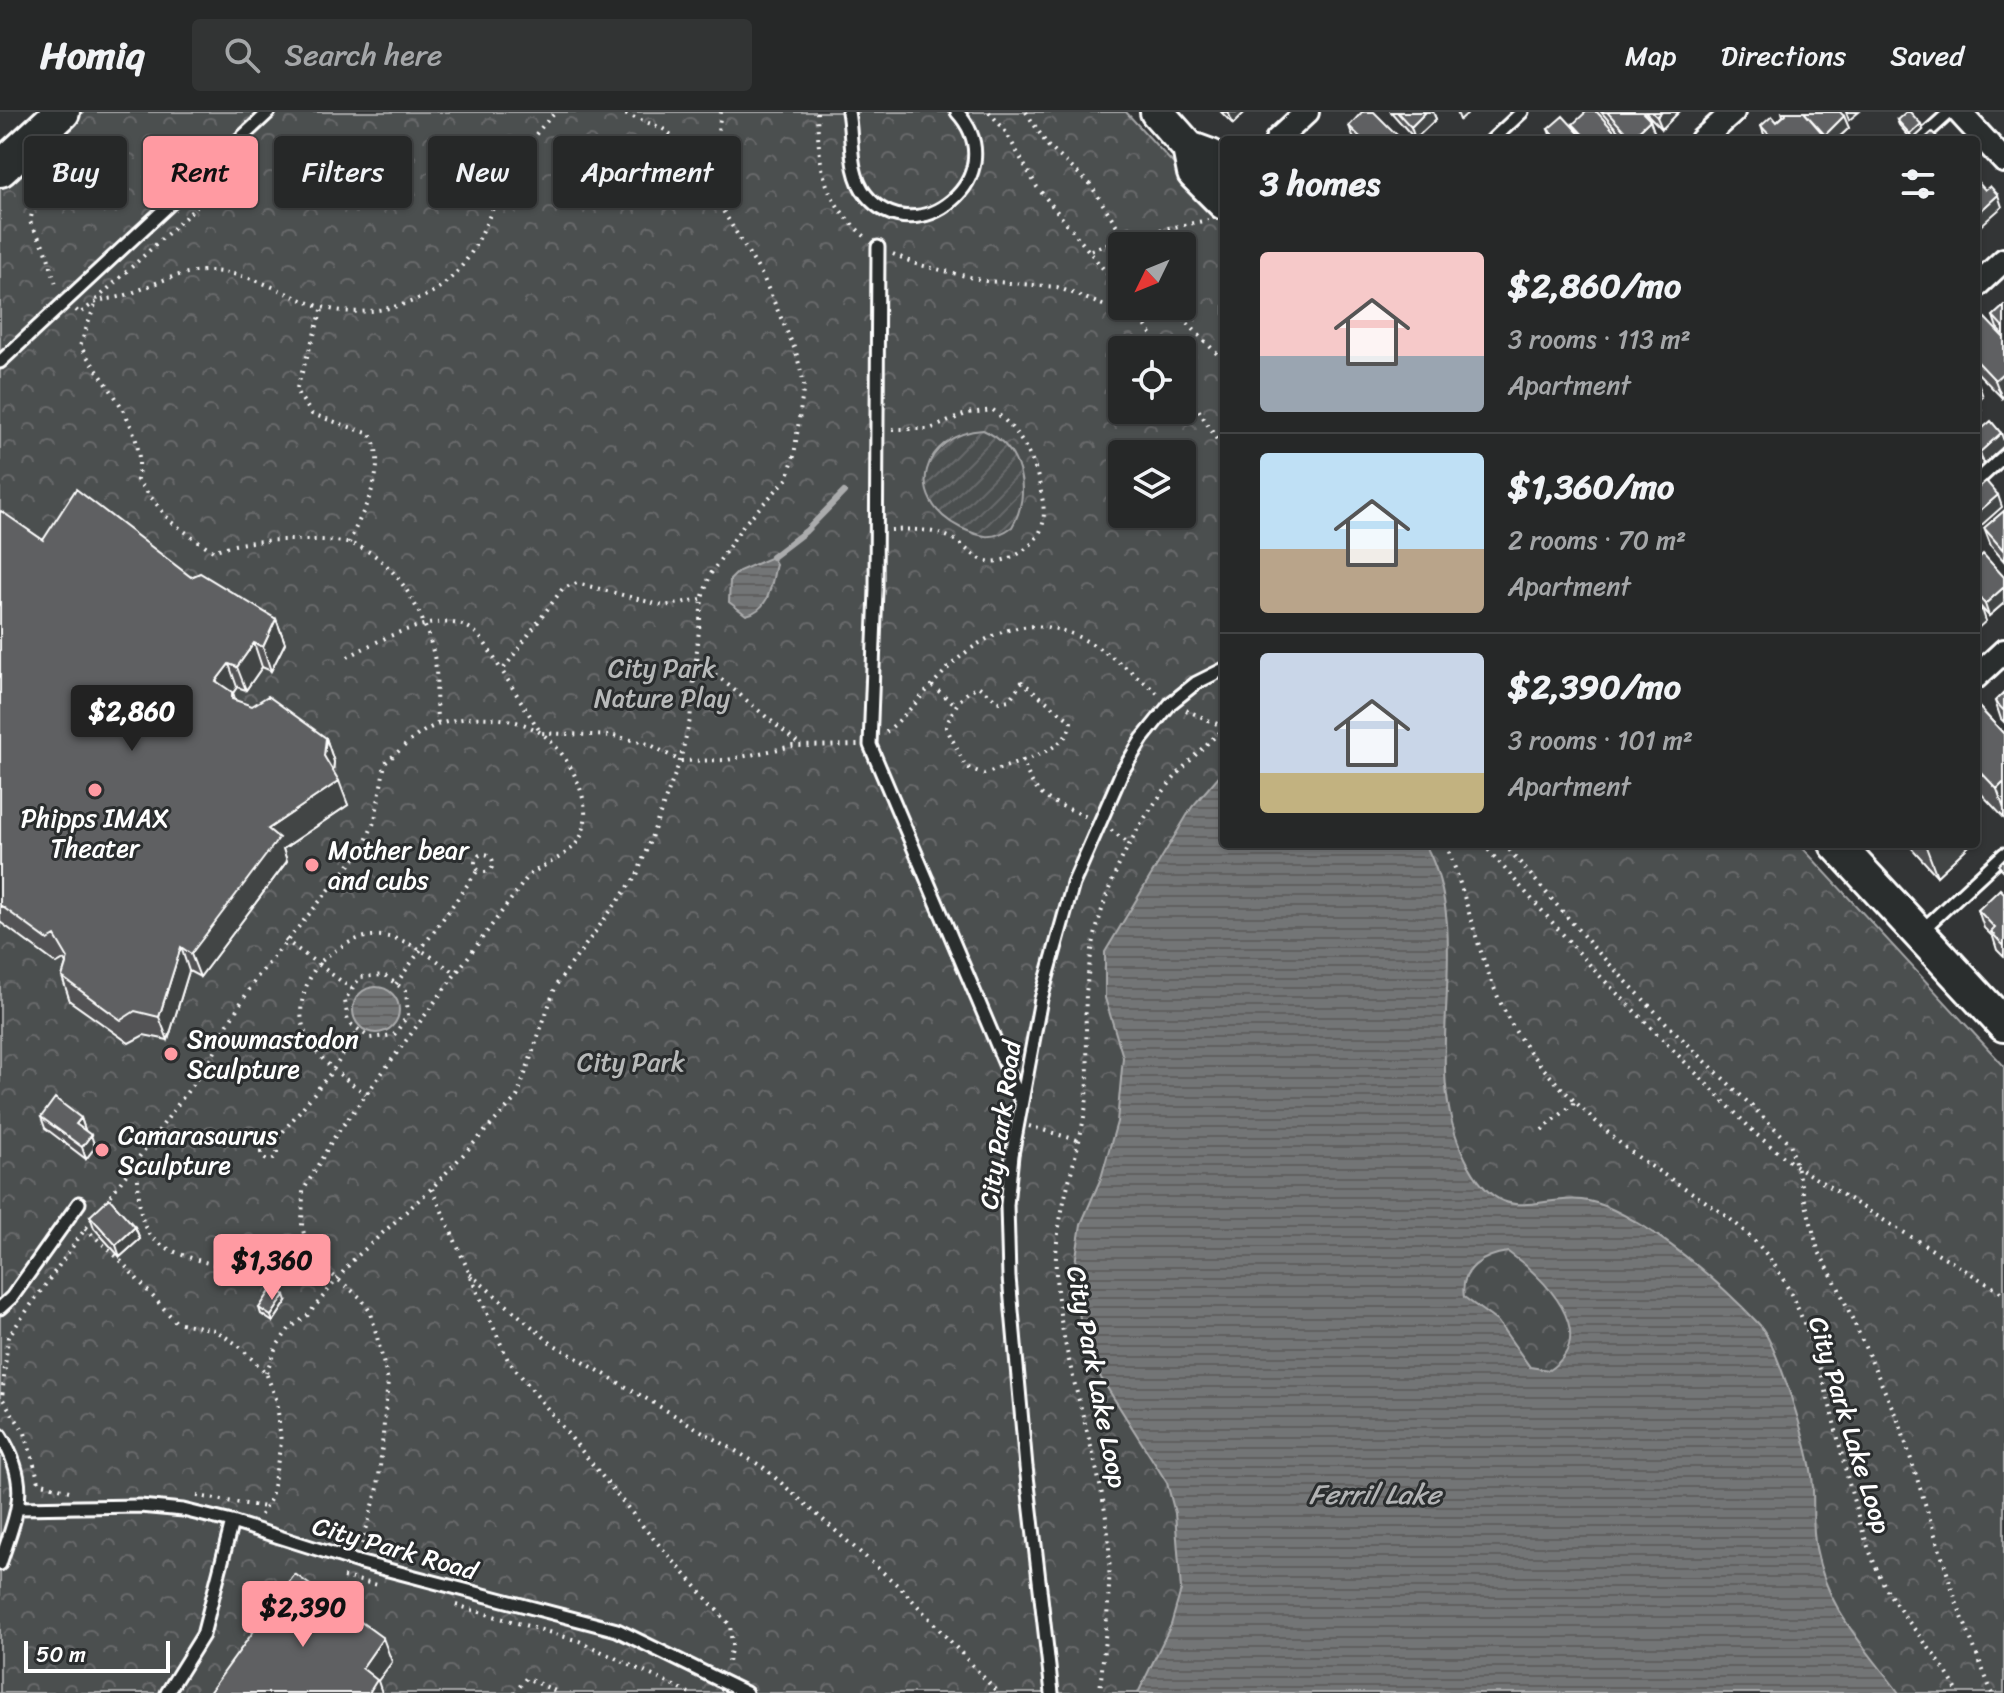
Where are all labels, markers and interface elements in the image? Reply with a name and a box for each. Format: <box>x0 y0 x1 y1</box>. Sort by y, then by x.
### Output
search box <box>192 19 752 91</box>
text: Homiq <box>40 22 144 89</box>
text: Search here <box>284 28 442 82</box>
text: Map <box>1625 31 1677 80</box>
text: Directions <box>1721 31 1846 80</box>
text: Saved <box>1890 31 1964 80</box>
icon: search <box>220 33 264 77</box>
chip: Buy <box>24 136 127 208</box>
chip: Rent <box>143 136 258 208</box>
chip: Filters <box>274 136 412 208</box>
chip: New <box>428 136 537 208</box>
chip: Apartment <box>553 136 741 208</box>
text: 3 homes <box>1260 154 1380 214</box>
icon: filters <box>1896 162 1940 206</box>
north arrow <box>1108 232 1196 320</box>
map controls <box>1108 232 1196 528</box>
text: $2,860/mo <box>1508 256 1681 316</box>
icon: home <box>1324 284 1420 380</box>
text: 3 rooms · 113 m² <box>1508 316 1691 362</box>
button: locate <box>1108 336 1196 424</box>
text: Apartment <box>1508 362 1631 408</box>
button: layers <box>1108 440 1196 528</box>
text: $1,360/mo <box>1508 457 1674 517</box>
icon: home <box>1324 485 1420 581</box>
text: 2 rooms · 70 m² <box>1508 517 1686 563</box>
text: Apartment <box>1508 563 1631 609</box>
park label: City Park Nature Play <box>594 645 731 721</box>
text: $2,390/mo <box>1508 657 1681 717</box>
pin: $2,860 <box>67 685 197 753</box>
icon: home <box>1324 685 1420 781</box>
text: $2,860 <box>89 688 175 734</box>
text: 3 rooms · 101 m² <box>1508 717 1693 763</box>
text: Apartment <box>1508 763 1631 809</box>
marker: Phipps IMAX Theater <box>86 781 104 799</box>
place label: Phipps IMAX Theater <box>21 795 169 871</box>
place label: Mother bear and cubs <box>328 827 470 903</box>
marker: Mother bear and cubs <box>303 856 321 874</box>
place label: Snowmastodon Sculpture <box>187 1016 359 1092</box>
street label: City Park Road <box>965 1036 1035 1212</box>
park label: City Park <box>577 1039 685 1085</box>
marker: Snowmastodon Sculpture <box>162 1045 180 1063</box>
place label: Camarasaurus Sculpture <box>118 1112 278 1188</box>
marker: Camarasaurus Sculpture <box>93 1141 111 1159</box>
pin: $1,360 <box>207 1234 337 1302</box>
text: $1,360 <box>231 1237 313 1283</box>
street label: City Park Lake Loop <box>1053 1262 1141 1492</box>
street label: City Park Lake Loop <box>1795 1311 1905 1540</box>
water label: Ferril Lake <box>1309 1470 1444 1519</box>
street label: City Park Road <box>307 1503 485 1594</box>
pin: $2,390 <box>238 1581 368 1649</box>
text: $2,390 <box>260 1584 346 1630</box>
text: 50 m <box>36 1635 86 1674</box>
scale bar <box>24 1637 170 1673</box>

